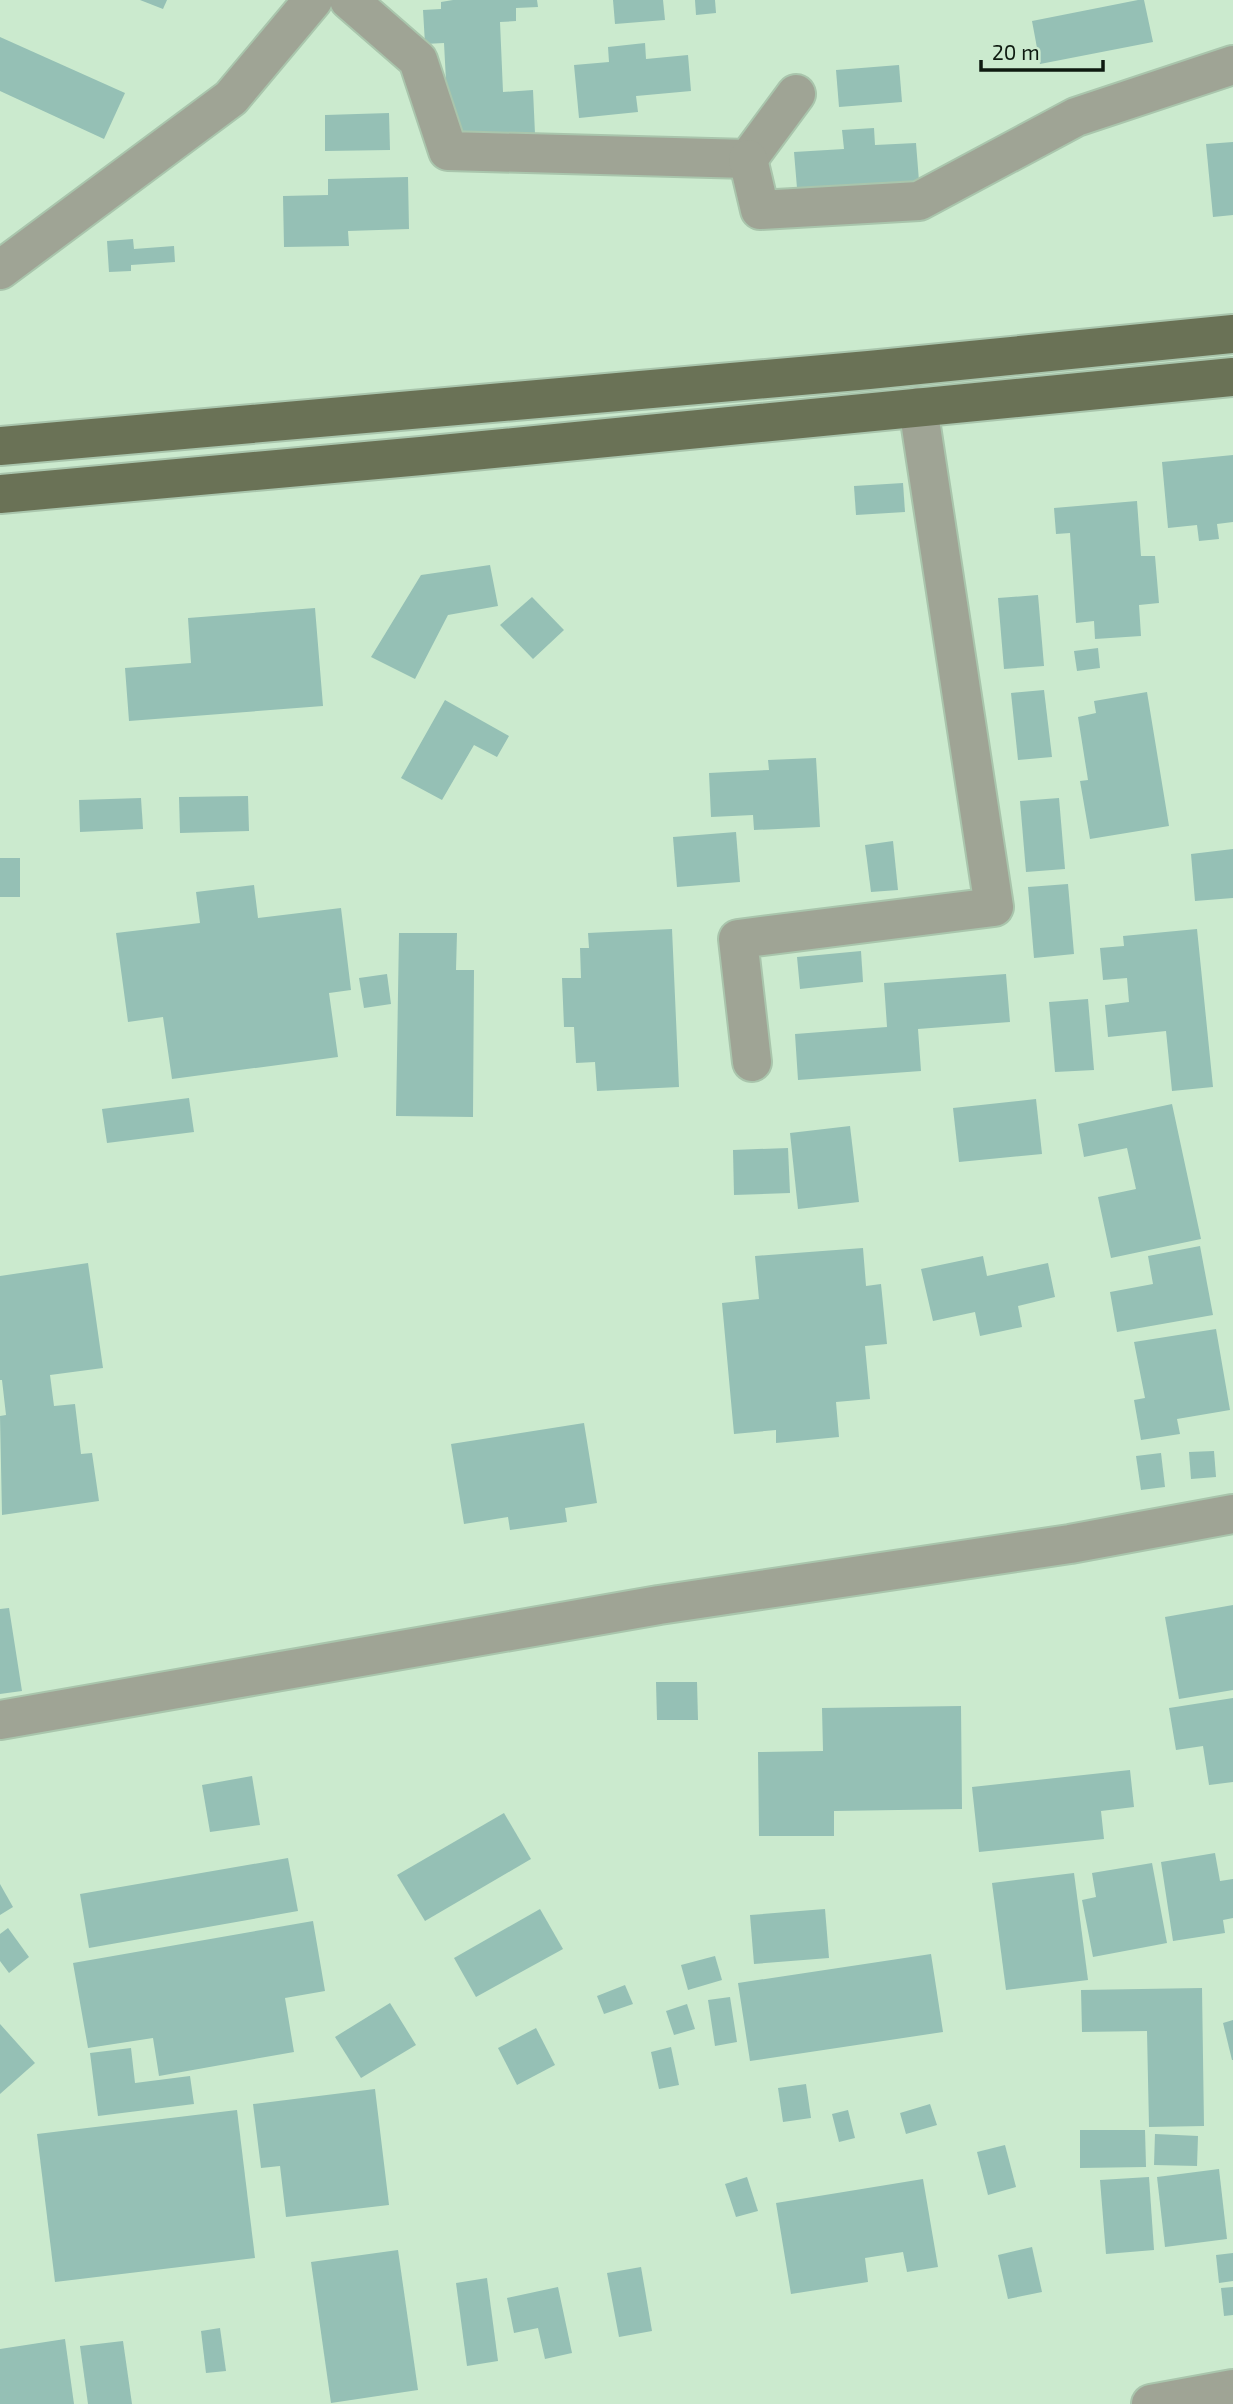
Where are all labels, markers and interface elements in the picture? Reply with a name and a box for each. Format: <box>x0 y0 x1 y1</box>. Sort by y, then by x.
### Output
scale bar <box>981 28 1104 72</box>
text: 20 m <box>992 39 1040 64</box>

